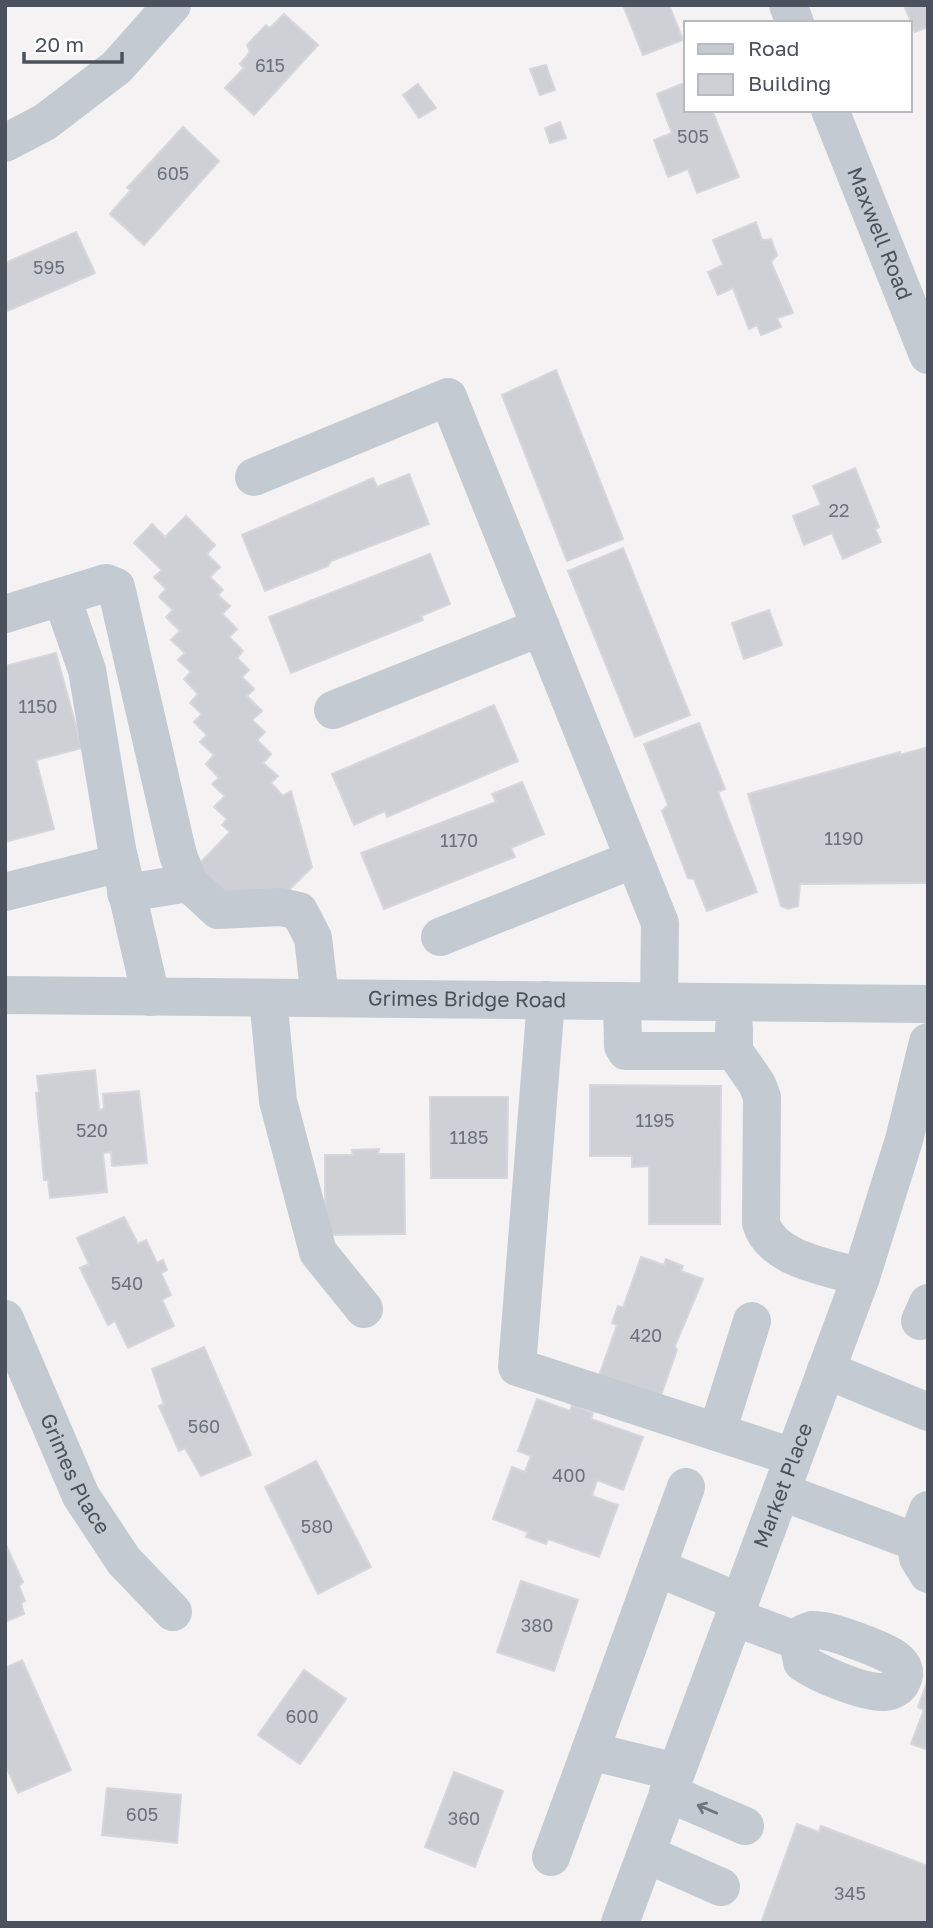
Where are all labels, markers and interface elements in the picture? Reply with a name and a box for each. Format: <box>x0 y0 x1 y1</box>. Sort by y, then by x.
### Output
scale bar <box>24 21 122 65</box>
legend <box>684 21 912 112</box>
text: 20 m <box>35 31 84 57</box>
text: Road <box>748 35 799 61</box>
house number: 615 <box>255 54 285 76</box>
text: Building <box>748 70 831 96</box>
house number: 505 <box>677 125 709 147</box>
house number: 605 <box>157 162 189 184</box>
street label: Maxwell Road <box>842 163 919 303</box>
house number: 595 <box>33 256 65 278</box>
house number: 22 <box>829 499 849 521</box>
house number: 1150 <box>18 695 58 717</box>
house number: 1190 <box>824 827 864 849</box>
house number: 1170 <box>440 829 478 851</box>
street label: Grimes Bridge Road <box>368 985 566 1012</box>
house number: 1195 <box>636 1109 674 1131</box>
house number: 520 <box>76 1119 108 1141</box>
house number: 1185 <box>450 1126 488 1148</box>
house number: 540 <box>111 1272 143 1294</box>
house number: 420 <box>630 1324 662 1346</box>
street label: Grimes Place <box>35 1409 117 1539</box>
house number: 560 <box>188 1415 220 1437</box>
street label: Market Place <box>747 1419 817 1551</box>
house number: 400 <box>552 1464 586 1486</box>
house number: 580 <box>301 1515 333 1537</box>
house number: 380 <box>521 1614 553 1636</box>
house number: 600 <box>285 1705 319 1727</box>
one-way arrow <box>696 1802 718 1815</box>
house number: 605 <box>126 1803 158 1825</box>
house number: 360 <box>448 1807 480 1829</box>
house number: 345 <box>834 1882 866 1904</box>

